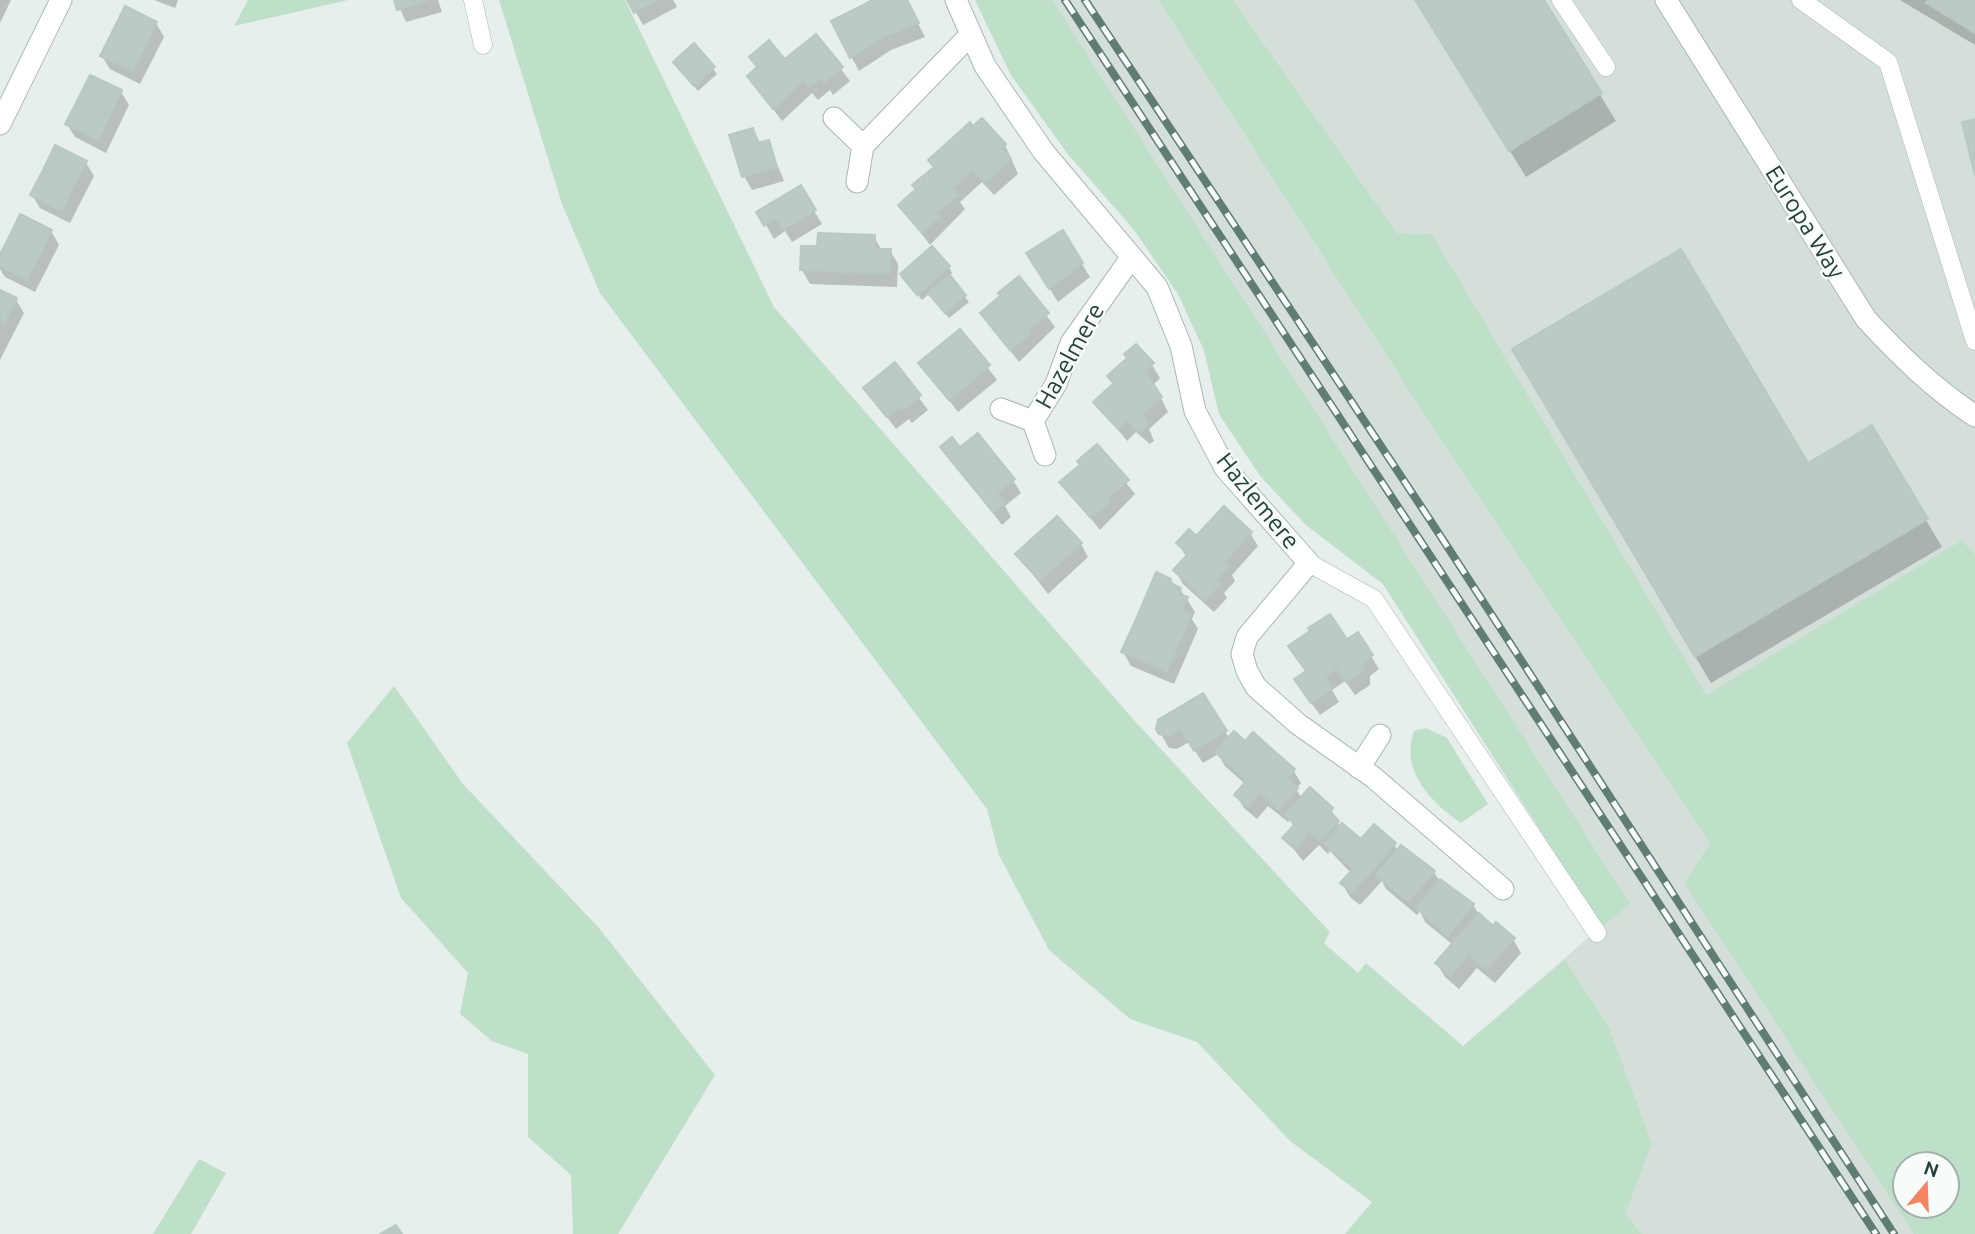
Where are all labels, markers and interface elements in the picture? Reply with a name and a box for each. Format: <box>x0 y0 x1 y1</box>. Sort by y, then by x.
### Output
street label: Europa Way <box>1760 160 1851 283</box>
street label: Hazelmere <box>1030 299 1109 413</box>
street label: Hazlemere <box>1211 447 1305 554</box>
north arrow <box>1891 1150 1961 1220</box>
text: N <box>1921 1156 1942 1182</box>

